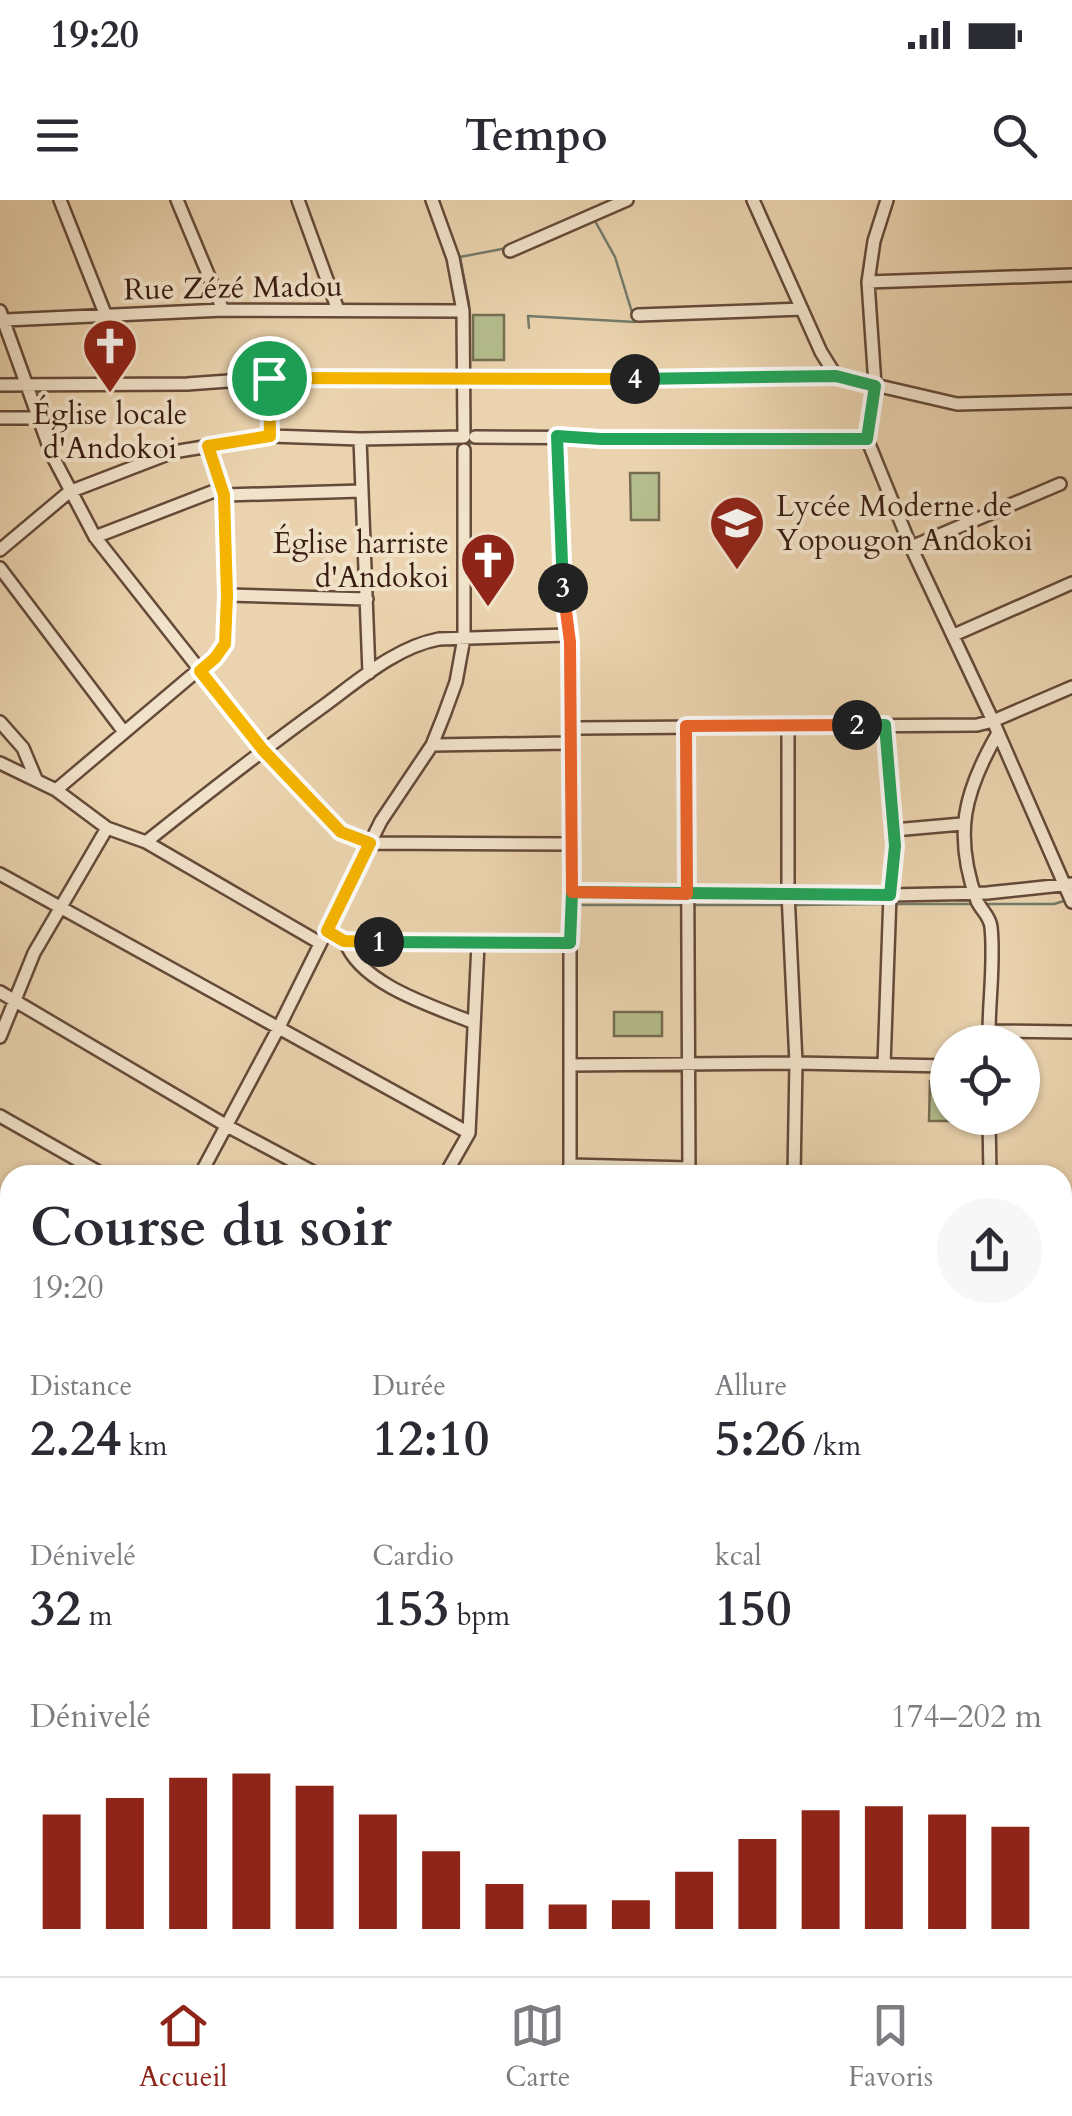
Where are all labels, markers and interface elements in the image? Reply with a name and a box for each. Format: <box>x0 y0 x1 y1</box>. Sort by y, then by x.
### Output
text: 19:20 <box>50 9 139 61</box>
text: Tempo <box>465 105 607 166</box>
icon: menu <box>30 108 85 163</box>
icon: search <box>987 108 1042 163</box>
street label: Rue Zézé Madou <box>123 266 343 310</box>
church icon: Église locale d'Andokoi <box>80 316 140 395</box>
pin <box>227 336 312 421</box>
icon: arrive <box>242 351 297 406</box>
pin: 4 <box>610 354 660 404</box>
text: 4 <box>628 360 642 398</box>
place label: Église locale d'Andokoi <box>33 394 187 469</box>
place label: Lycée Moderne de Yopougon Andokoi <box>776 486 1033 561</box>
school or university icon: Lycée Moderne de Yopougon Andokoi <box>707 493 767 572</box>
place label: Église harriste d'Andokoi <box>273 523 449 598</box>
church icon: Église harriste d'Andokoi <box>458 530 518 609</box>
pin: 3 <box>538 563 588 613</box>
text: 3 <box>556 569 570 607</box>
pin: 2 <box>832 700 882 750</box>
text: 2 <box>850 706 864 744</box>
pin: 1 <box>354 917 404 967</box>
text: 1 <box>372 923 386 961</box>
map controls <box>930 1025 1040 1135</box>
button: locate <box>930 1025 1040 1135</box>
text: Course du soir <box>30 1191 392 1265</box>
button: share <box>937 1198 1042 1303</box>
text: 19:20 <box>30 1266 104 1310</box>
text: Distance <box>30 1367 132 1405</box>
text: Durée <box>372 1367 446 1405</box>
text: Allure <box>715 1367 787 1405</box>
text: 2.24 <box>30 1405 121 1473</box>
text: 12:10 <box>372 1405 489 1473</box>
text: 5:26 <box>715 1405 806 1473</box>
text: km <box>121 1427 168 1465</box>
text: /km <box>806 1427 861 1465</box>
text: Dénivelé <box>30 1537 136 1575</box>
text: Cardio <box>372 1537 454 1575</box>
text: kcal <box>715 1537 762 1575</box>
text: 32 <box>30 1575 81 1643</box>
text: 153 <box>372 1575 449 1643</box>
text: 150 <box>715 1575 792 1643</box>
text: m <box>81 1597 112 1635</box>
text: bpm <box>449 1597 510 1635</box>
text: Dénivelé <box>30 1695 151 1739</box>
text: 174–202 m <box>890 1695 1042 1739</box>
tab: Accueil <box>139 1998 227 2096</box>
tab: Carte <box>505 1998 571 2096</box>
tab: Favoris <box>848 1998 933 2096</box>

